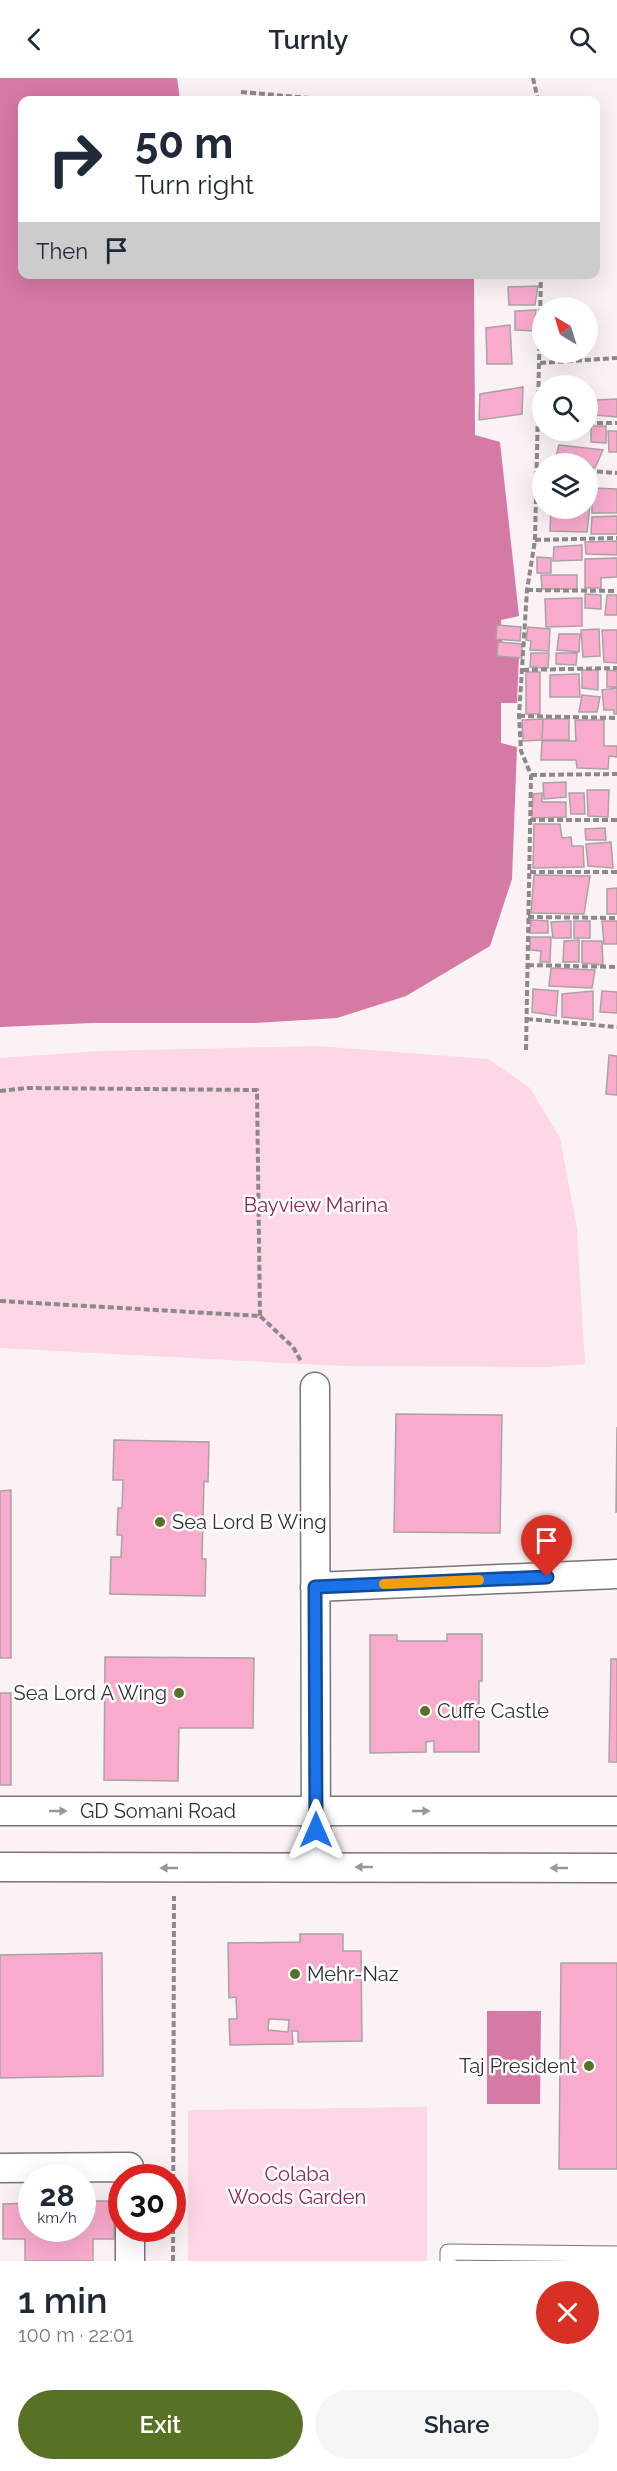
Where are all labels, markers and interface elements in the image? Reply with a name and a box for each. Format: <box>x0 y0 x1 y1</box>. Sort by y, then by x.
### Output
icon: back <box>18 23 51 56</box>
icon: search <box>566 23 599 56</box>
text: Turnly <box>269 24 348 55</box>
text: 50 m <box>135 119 233 168</box>
icon: right <box>36 120 114 198</box>
text: Turn right <box>135 169 254 200</box>
icon: arrive <box>100 234 133 267</box>
text: Then <box>36 238 88 264</box>
north arrow <box>532 297 598 363</box>
map controls <box>532 297 598 519</box>
button: search <box>532 375 598 441</box>
button: layers <box>532 453 598 519</box>
park label: Bayview Marina <box>244 1193 388 1217</box>
place label: Sea Lord B Wing <box>172 1510 327 1534</box>
marker: Sea Lord B Wing <box>153 1515 167 1529</box>
pin <box>521 1515 572 1577</box>
icon: arrive <box>530 1524 563 1557</box>
place label: Sea Lord A Wing <box>14 1681 167 1705</box>
marker: Sea Lord A Wing <box>172 1686 186 1700</box>
place label: Cuffe Castle <box>437 1699 549 1723</box>
marker: Cuffe Castle <box>418 1704 432 1718</box>
position arrow <box>284 1798 348 1862</box>
street label: GD Somani Road <box>80 1799 236 1823</box>
one-way arrow <box>49 1806 68 1816</box>
one-way arrow <box>412 1806 431 1816</box>
one-way arrow <box>354 1862 373 1872</box>
one-way arrow <box>159 1863 178 1873</box>
one-way arrow <box>549 1863 568 1873</box>
place label: Mehr-Naz <box>307 1962 399 1986</box>
marker: Mehr-Naz <box>288 1967 302 1981</box>
place label: Taj President <box>459 2054 577 2078</box>
marker: Taj President <box>582 2059 596 2073</box>
park label: Colaba Woods Garden <box>228 2162 366 2209</box>
speed limit sign: 30 <box>108 2164 186 2242</box>
text: 28 <box>39 2178 75 2213</box>
text: km/h <box>37 2209 77 2227</box>
text: 1 min <box>18 2279 107 2321</box>
button: close <box>536 2281 599 2344</box>
text: 100 m · 22:01 <box>18 2323 134 2347</box>
button: Exit <box>18 2390 303 2459</box>
button: Share <box>315 2390 599 2459</box>

